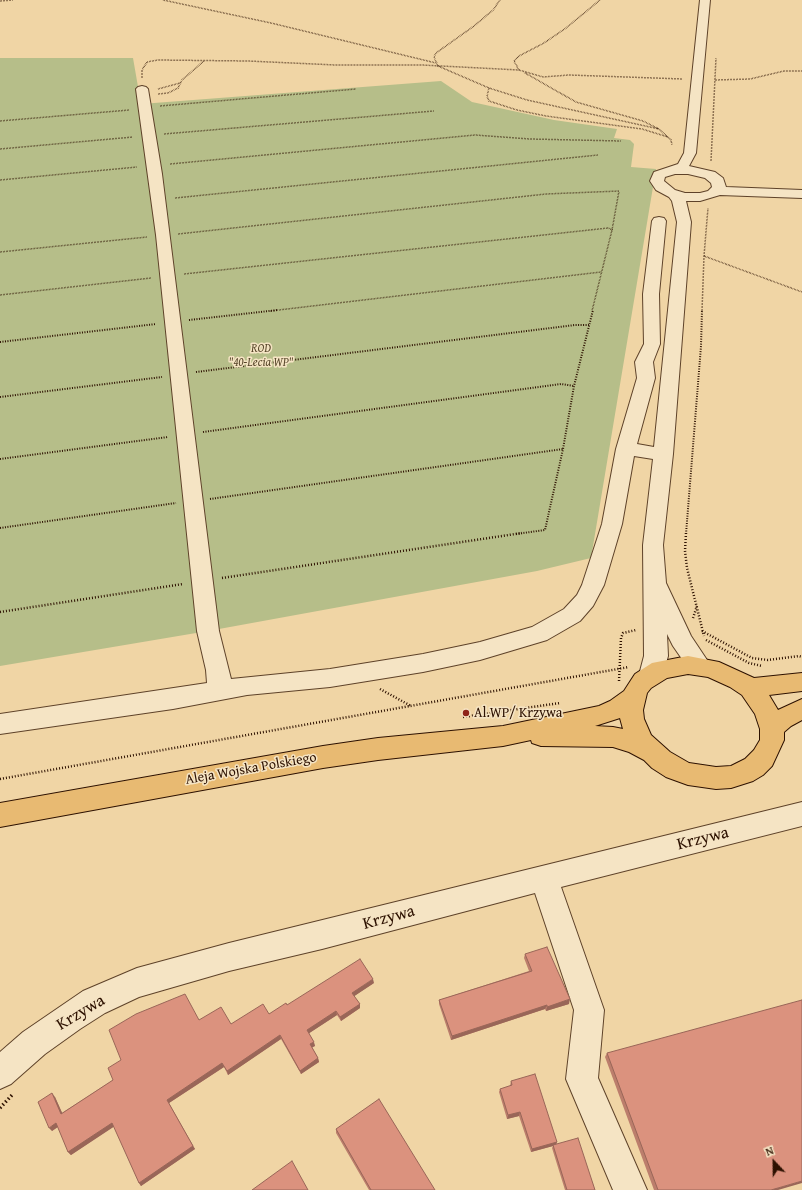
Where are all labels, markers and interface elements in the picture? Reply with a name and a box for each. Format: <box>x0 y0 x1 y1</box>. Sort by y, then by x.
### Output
park label: ROD "40-Lecia WP" <box>229 342 293 370</box>
place label: Al.WP/ Krzywa <box>474 705 562 721</box>
marker: Al.WP/ Krzywa <box>461 708 471 718</box>
street label: Aleja Wojska Polskiego <box>184 749 318 789</box>
street label: Krzywa <box>675 823 731 855</box>
street label: Krzywa <box>361 901 417 935</box>
street label: Krzywa <box>53 991 109 1035</box>
north arrow <box>754 1142 794 1182</box>
text: N <box>763 1142 776 1160</box>

